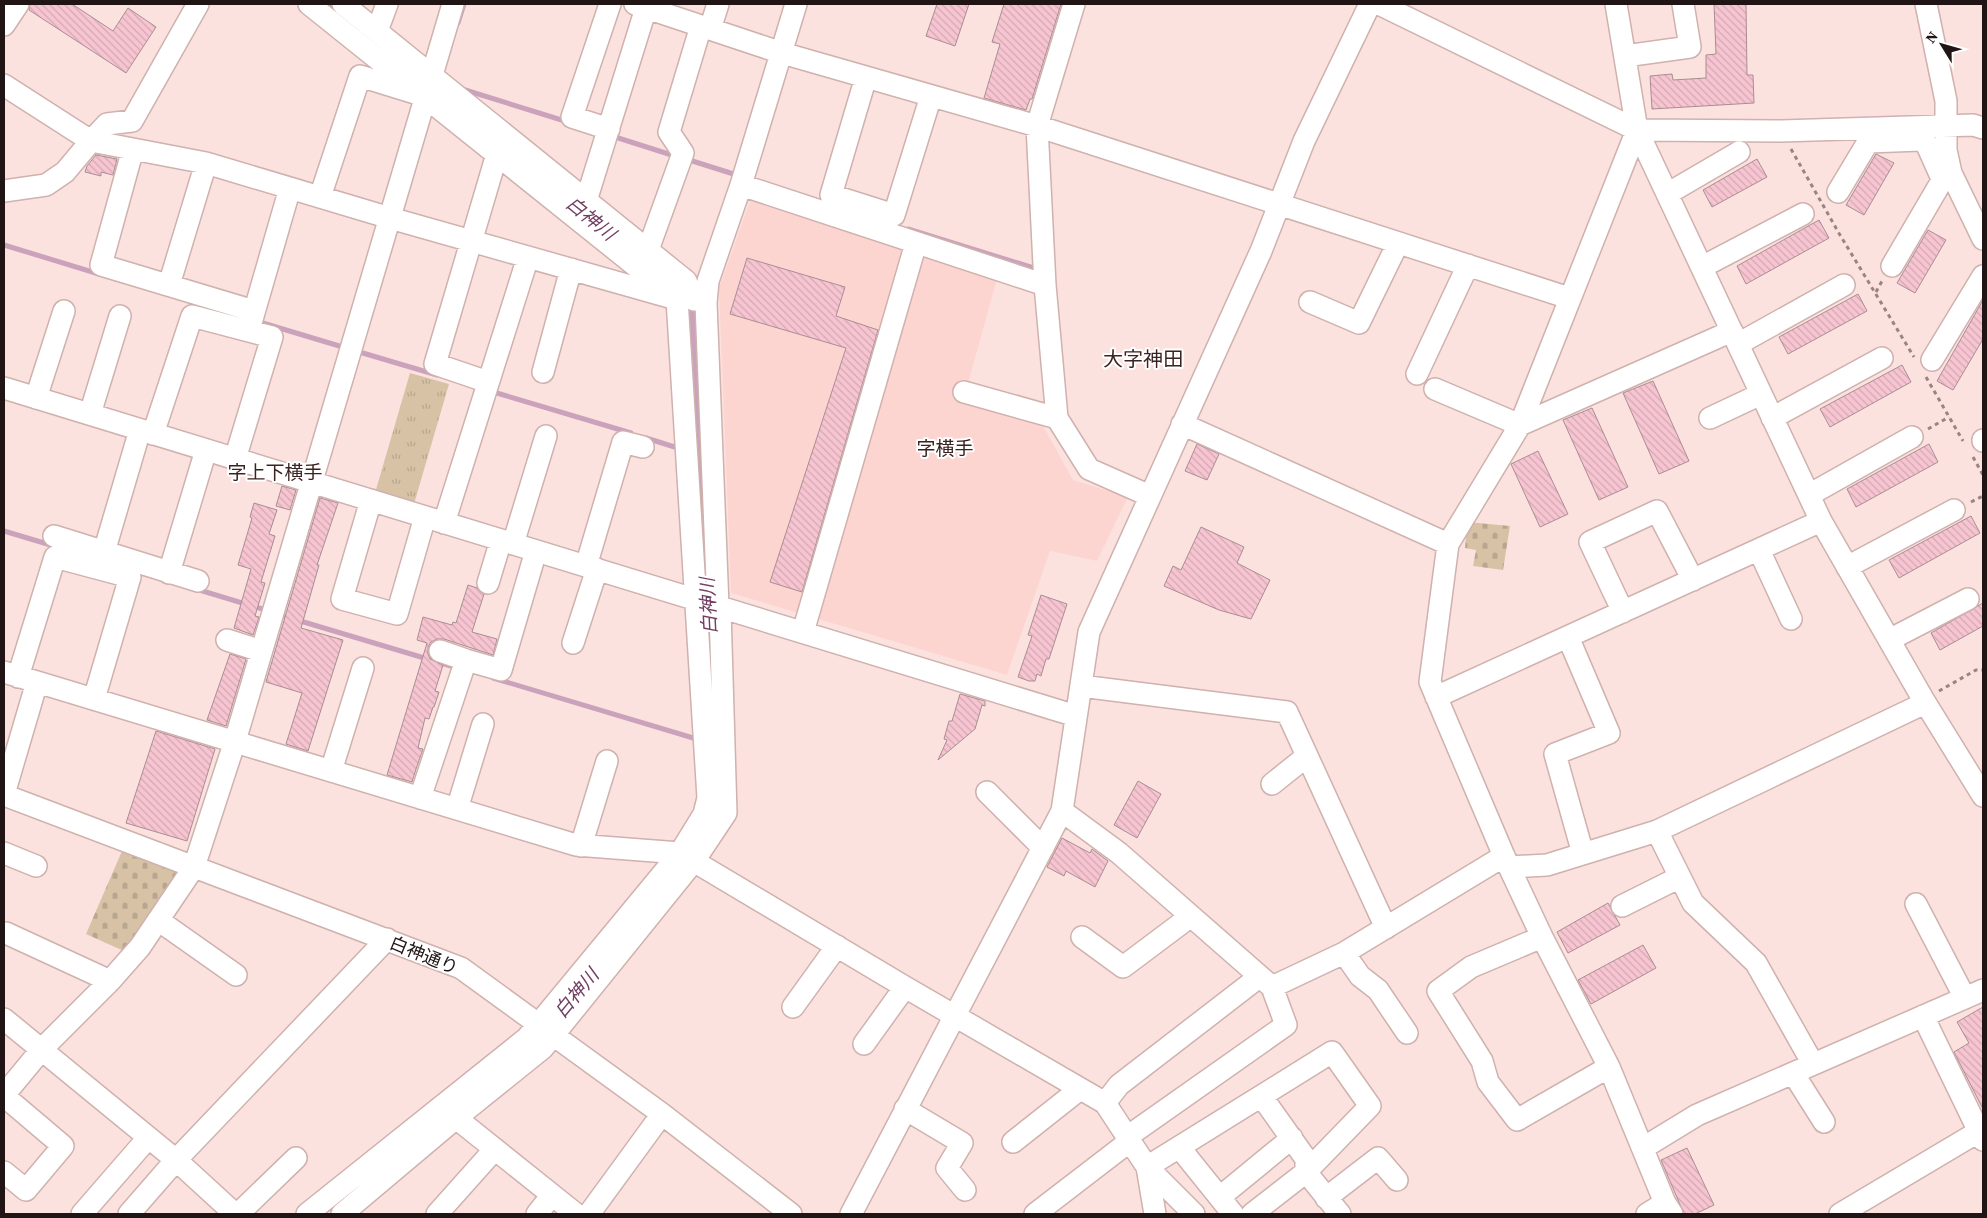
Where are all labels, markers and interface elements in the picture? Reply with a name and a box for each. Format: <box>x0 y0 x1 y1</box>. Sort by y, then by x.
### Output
north arrow <box>1917 20 1967 70</box>
text: N <box>1921 27 1943 47</box>
water label: 白神川 <box>561 190 623 247</box>
district label: 大字神田 <box>1103 345 1183 373</box>
district label: 字横手 <box>916 435 974 461</box>
district label: 字上下横手 <box>227 459 323 485</box>
water label: 白神川 <box>693 575 722 635</box>
street label: 白神通り <box>386 930 462 980</box>
water label: 白神川 <box>548 961 606 1023</box>

